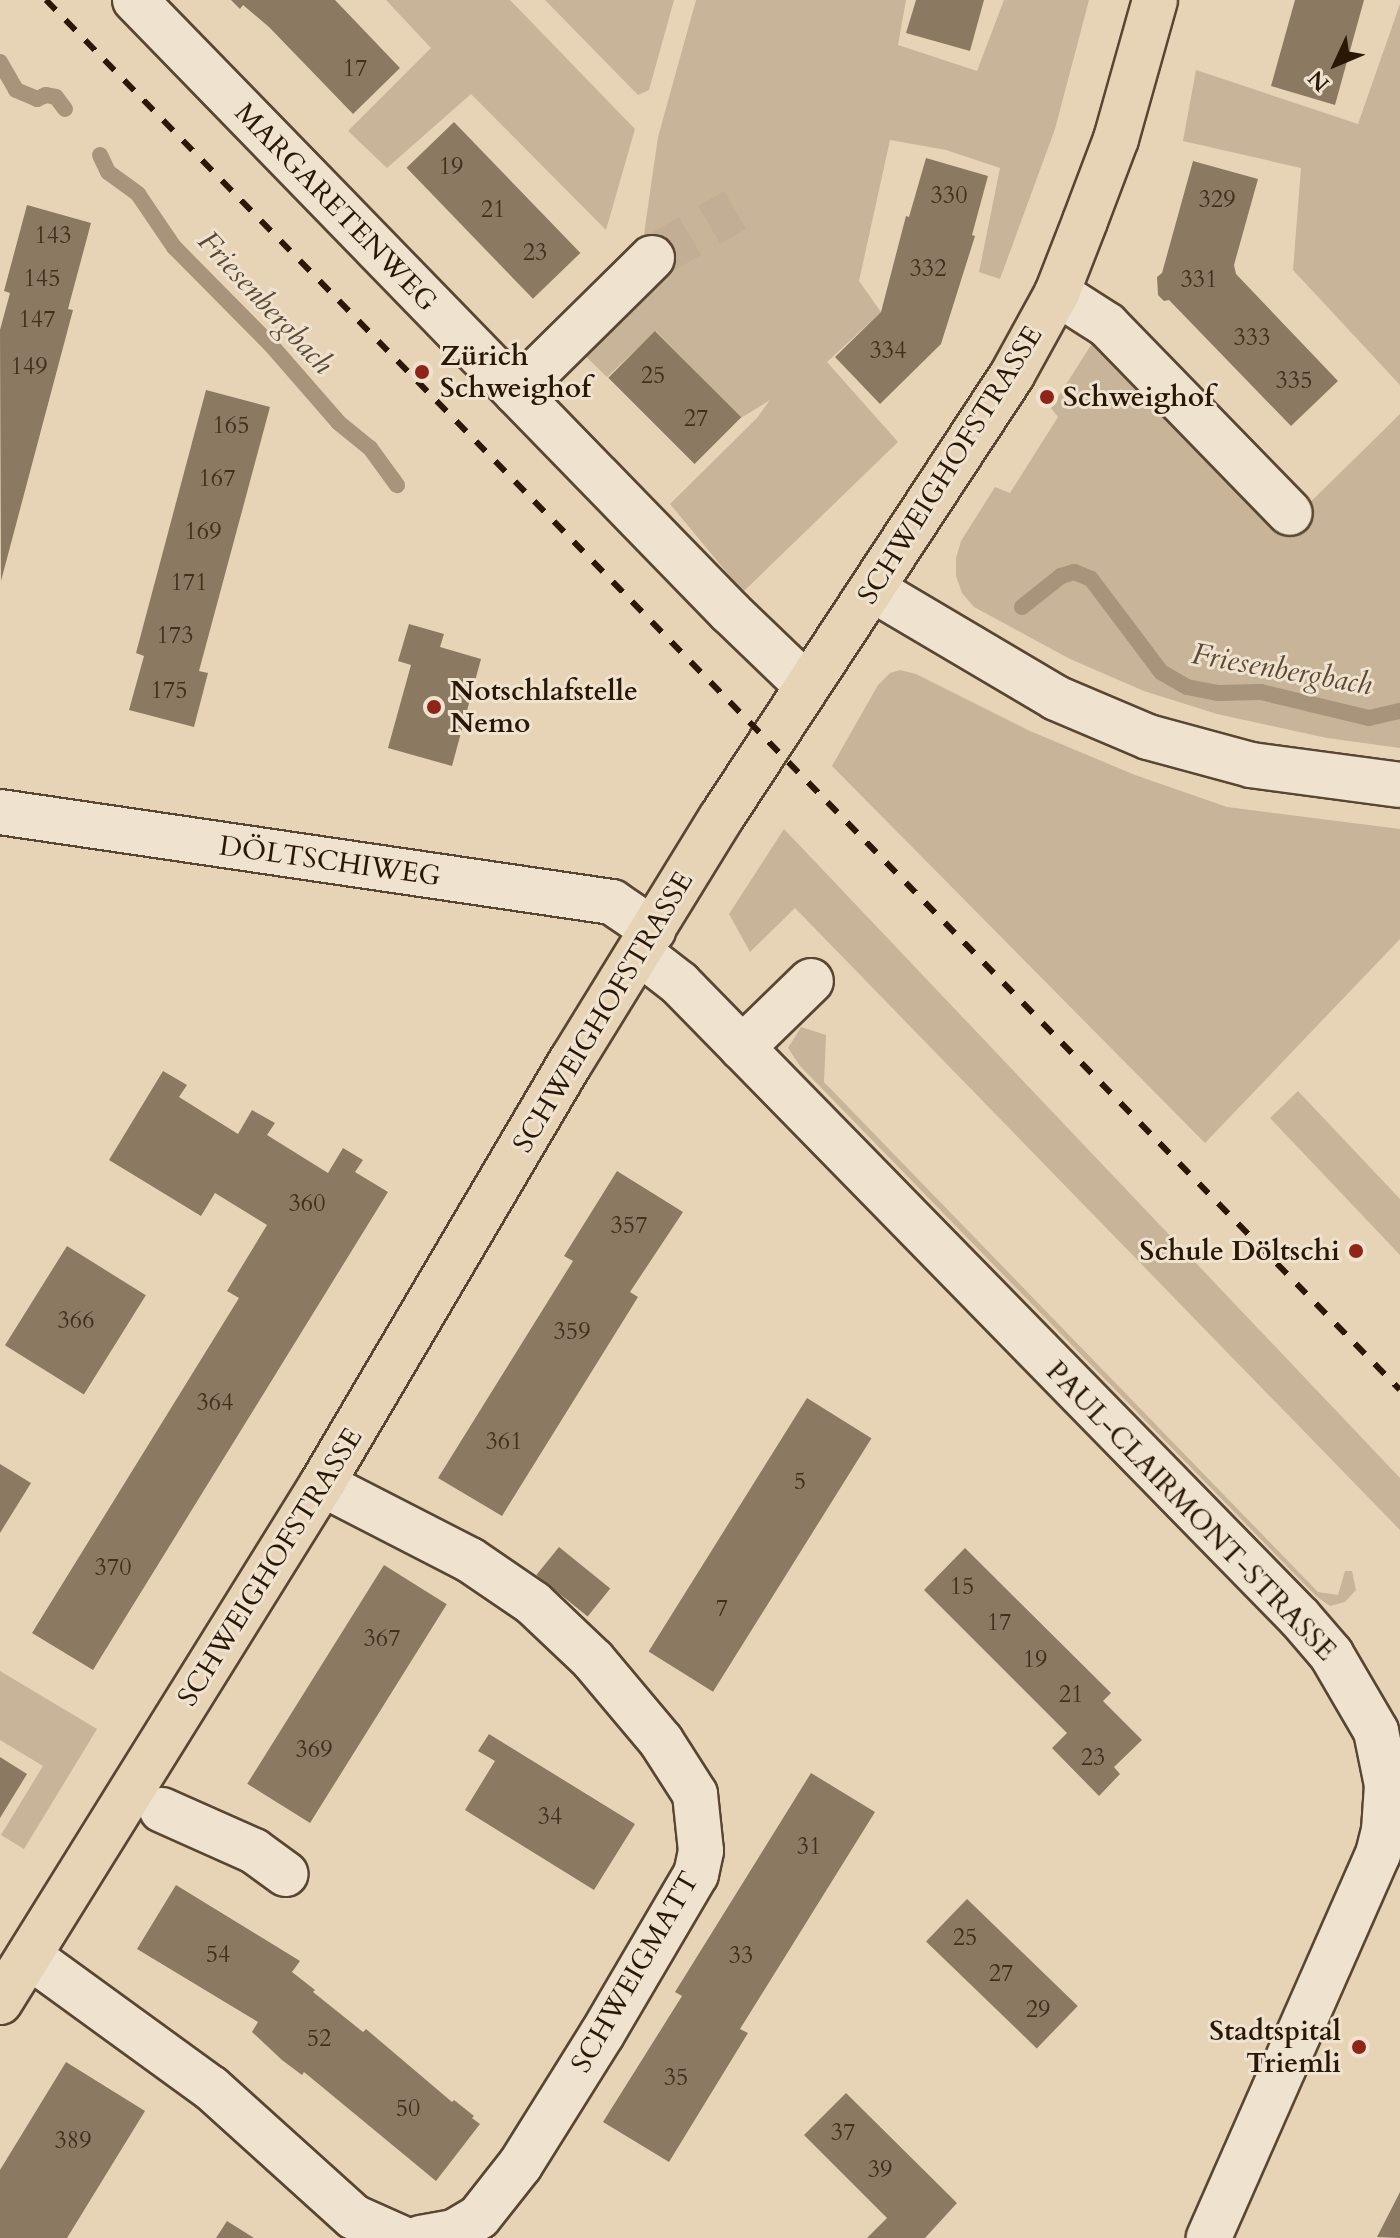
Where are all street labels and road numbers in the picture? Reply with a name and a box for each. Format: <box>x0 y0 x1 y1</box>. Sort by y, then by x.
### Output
street label: MARGARETENWEG <box>228 96 444 318</box>
street label: SCHWEIGHOFSTRASSE <box>851 320 1049 610</box>
street label: DÖLTSCHIWEG <box>217 829 443 893</box>
street label: SCHWEIGHOFSTRASSE <box>506 866 700 1158</box>
street label: PAUL-CLAIRMONT-STRASSE <box>1039 1354 1343 1668</box>
street label: SCHWEIGHOFSTRASSE <box>171 1422 369 1712</box>
street label: SCHWEIGMATT <box>564 1866 706 2078</box>

